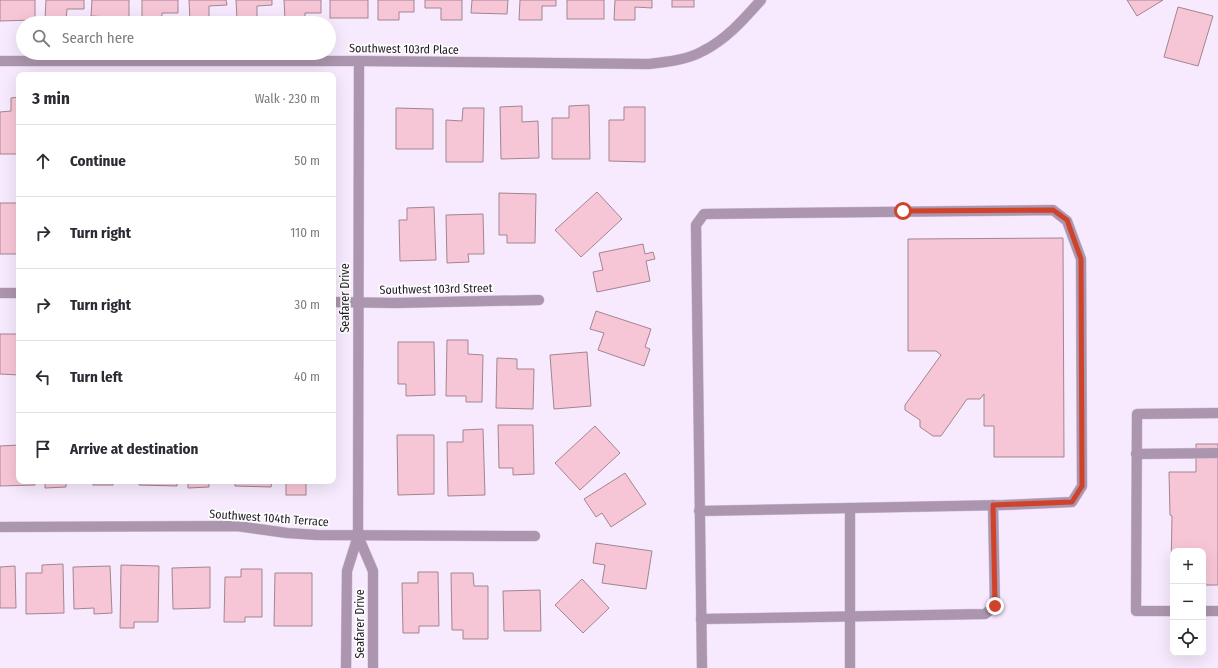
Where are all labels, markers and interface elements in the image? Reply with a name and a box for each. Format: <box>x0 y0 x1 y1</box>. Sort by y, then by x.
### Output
search box <box>16 16 336 60</box>
icon: search <box>30 27 52 49</box>
text: Search here <box>62 29 134 47</box>
street label: Southwest 103rd Place <box>349 41 459 57</box>
text: 3 min <box>32 88 70 109</box>
text: Walk · 230 m <box>255 91 320 106</box>
icon: ahead <box>32 150 54 172</box>
text: Continue <box>70 152 126 170</box>
text: 50 m <box>294 153 320 168</box>
route start <box>894 202 912 220</box>
icon: right <box>32 222 54 244</box>
text: Turn right <box>70 224 131 242</box>
text: 110 m <box>290 225 320 240</box>
street label: Seafarer Drive <box>338 263 352 333</box>
street label: Southwest 103rd Street <box>379 281 493 297</box>
icon: right <box>32 294 54 316</box>
text: Turn right <box>70 296 131 314</box>
text: 30 m <box>294 297 320 312</box>
icon: left <box>32 366 54 388</box>
text: Turn left <box>70 368 123 386</box>
text: 40 m <box>294 369 320 384</box>
icon: arrive <box>32 438 54 460</box>
text: Arrive at destination <box>70 440 198 458</box>
street label: Southwest 104th Terrace <box>209 507 329 529</box>
map controls <box>1170 548 1206 656</box>
button: + <box>1170 548 1206 584</box>
button: − <box>1170 584 1206 620</box>
street label: Seafarer Drive <box>353 589 367 659</box>
route end <box>986 597 1004 615</box>
button: locate <box>1170 620 1206 656</box>

